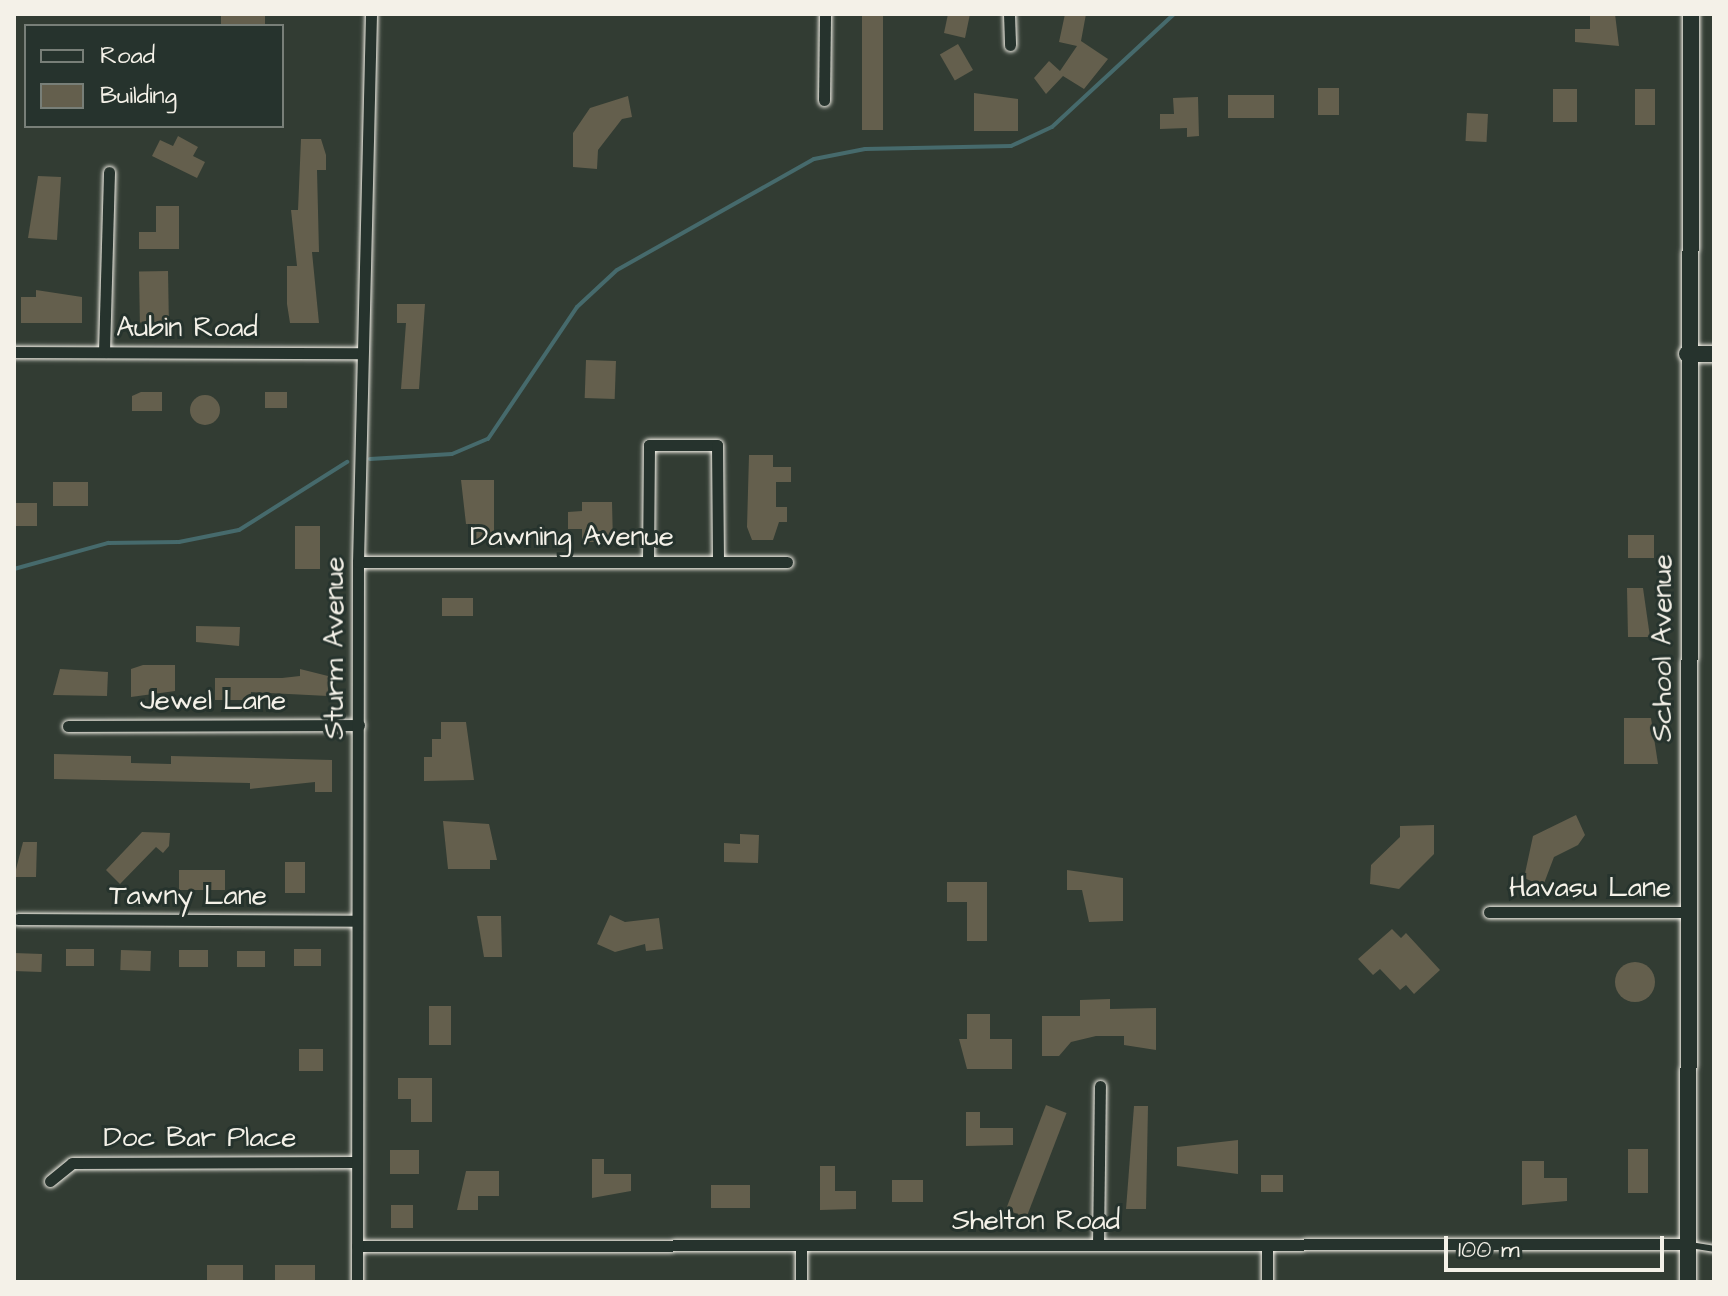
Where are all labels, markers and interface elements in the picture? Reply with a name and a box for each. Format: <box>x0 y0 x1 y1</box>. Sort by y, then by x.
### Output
legend <box>24 24 284 128</box>
text: Road <box>100 39 155 73</box>
text: Building <box>100 79 177 113</box>
street label: Aubin Road <box>116 311 258 345</box>
street label: Dawning Avenue <box>470 520 674 554</box>
street label: School Avenue <box>1646 554 1680 742</box>
street label: Sturm Avenue <box>318 557 352 739</box>
street label: Jewel Lane <box>140 684 286 718</box>
street label: Havasu Lane <box>1509 871 1671 905</box>
street label: Tawny Lane <box>109 879 267 913</box>
street label: Doc Bar Place <box>103 1121 297 1155</box>
street label: Shelton Road <box>952 1204 1120 1238</box>
scale bar <box>1448 1220 1668 1270</box>
text: 100 m <box>1458 1233 1520 1267</box>

